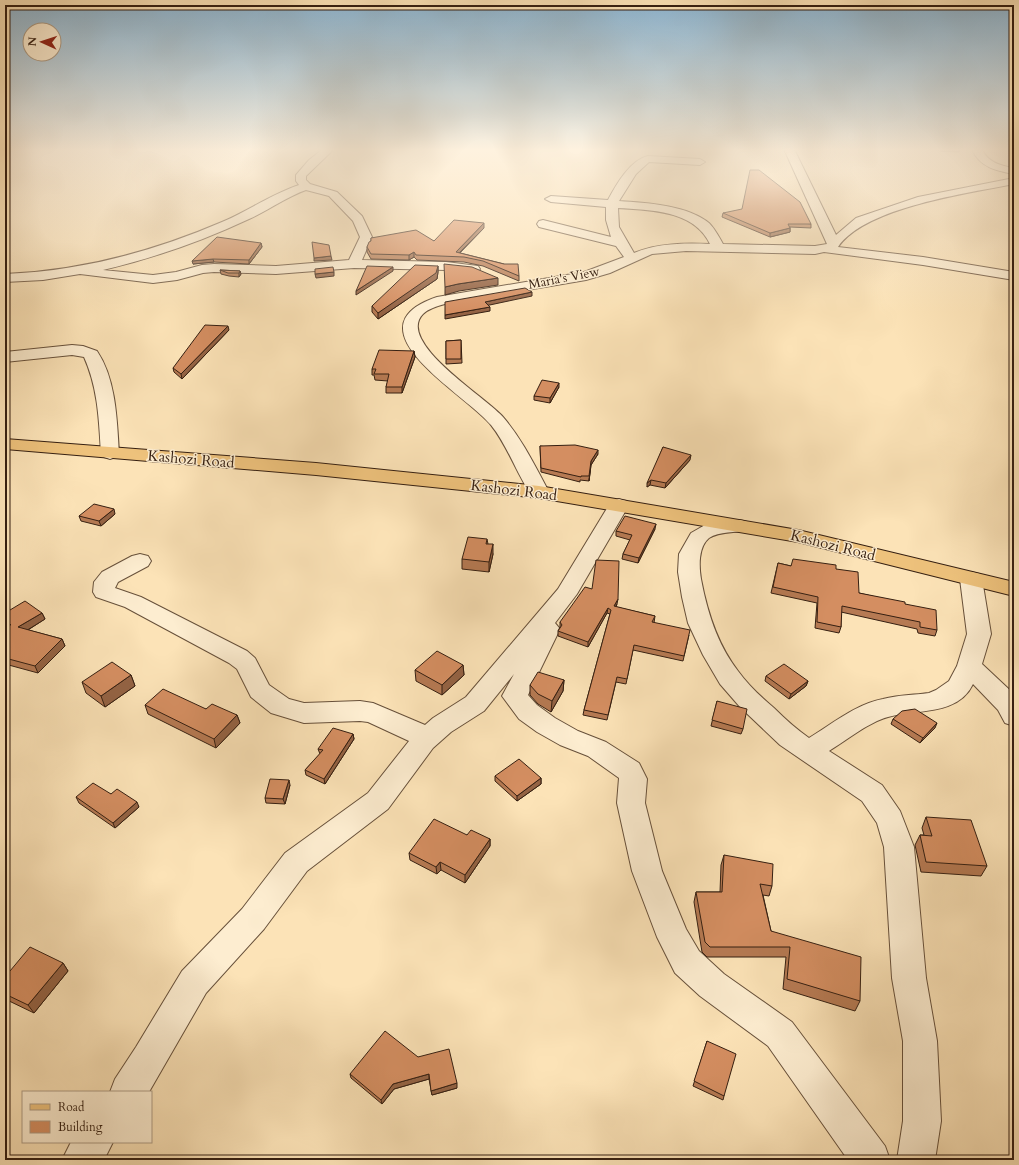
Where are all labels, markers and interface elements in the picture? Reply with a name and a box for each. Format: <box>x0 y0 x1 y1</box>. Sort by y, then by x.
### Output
north arrow <box>22 22 62 62</box>
text: N <box>25 36 40 47</box>
street label: Maria's View <box>527 262 602 294</box>
street label: Kashozi Road <box>147 445 235 473</box>
street label: Kashozi Road <box>470 475 558 505</box>
street label: Kashozi Road <box>788 525 878 565</box>
legend <box>22 1091 152 1143</box>
text: Road <box>58 1099 85 1115</box>
text: Building <box>58 1119 103 1135</box>

